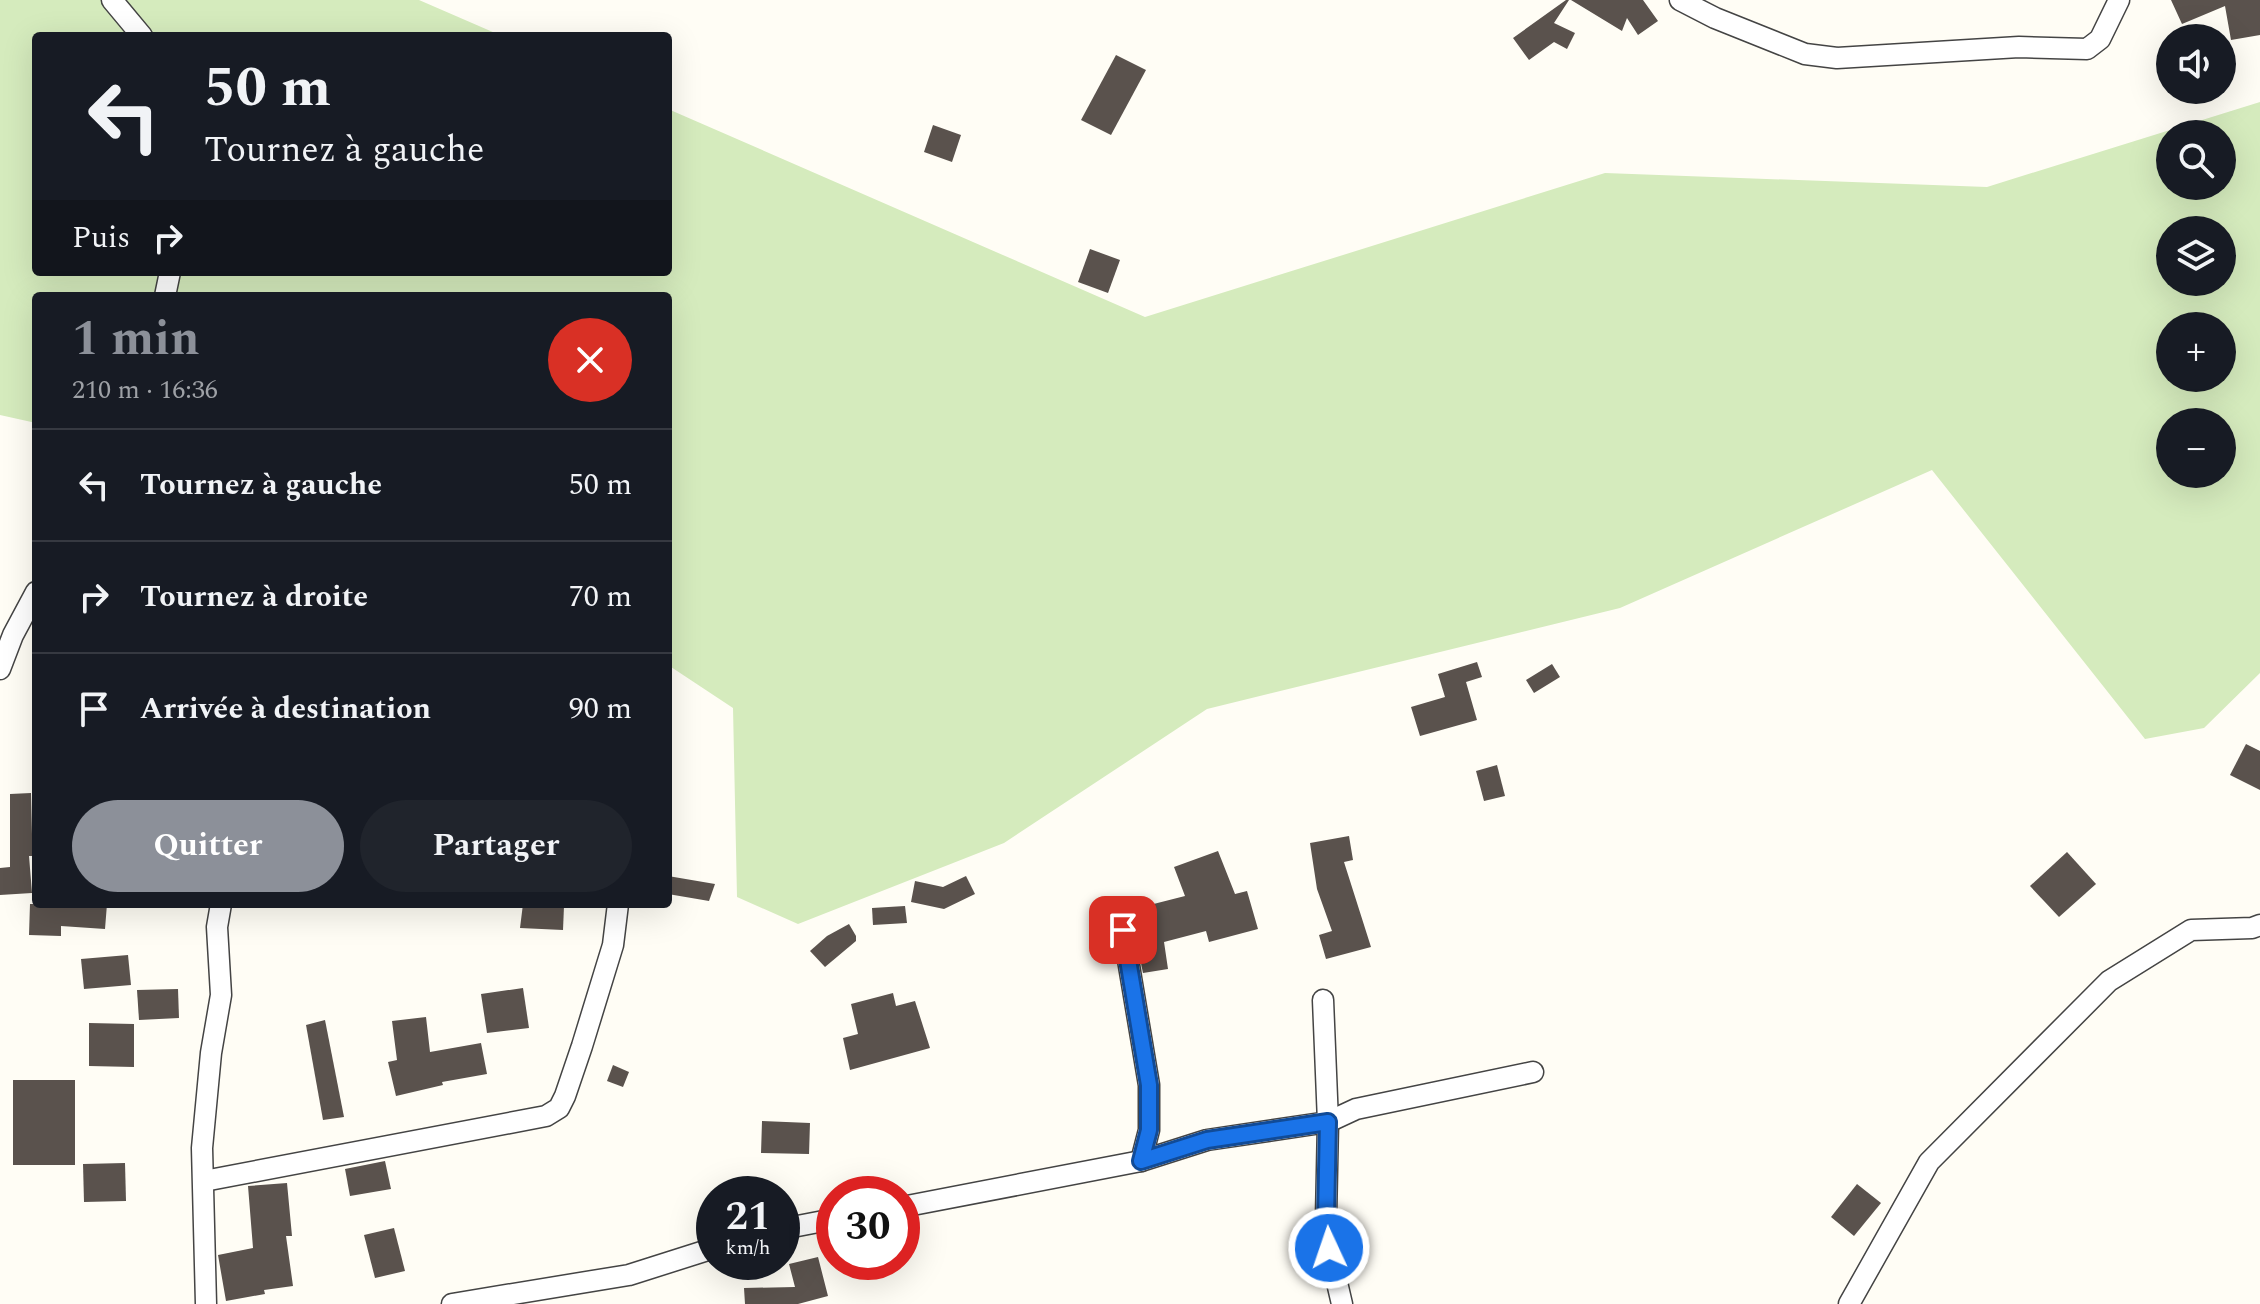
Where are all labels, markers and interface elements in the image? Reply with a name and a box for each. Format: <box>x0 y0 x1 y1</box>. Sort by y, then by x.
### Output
map controls <box>2156 24 2236 488</box>
button: sound <box>2156 24 2236 104</box>
text: 50 m <box>204 46 331 131</box>
icon: left <box>72 64 176 168</box>
button: search <box>2156 120 2236 200</box>
text: Tournez à gauche <box>204 123 484 178</box>
text: Puis <box>72 215 130 261</box>
icon: right <box>146 216 190 260</box>
button: layers <box>2156 216 2236 296</box>
text: 1 min <box>72 303 200 376</box>
button: + <box>2156 312 2236 392</box>
button: close <box>548 318 632 402</box>
text: 210 m · 16:36 <box>72 370 218 410</box>
button: − <box>2156 408 2236 488</box>
text: Tournez à gauche <box>140 462 382 508</box>
text: 50 m <box>569 462 632 508</box>
icon: left <box>72 463 116 507</box>
text: Tournez à droite <box>140 574 368 620</box>
text: 70 m <box>569 574 632 620</box>
icon: right <box>72 575 116 619</box>
text: Arrivée à destination <box>140 686 431 732</box>
text: 90 m <box>569 686 632 732</box>
icon: arrive <box>72 687 116 731</box>
button: Quitter <box>72 800 344 892</box>
button: Partager <box>360 800 632 892</box>
pin <box>1089 896 1157 964</box>
icon: arrive <box>1101 908 1145 952</box>
speed limit sign: 30 <box>816 1176 920 1280</box>
text: 21 <box>726 1187 770 1248</box>
position arrow <box>1287 1206 1371 1290</box>
text: km/h <box>726 1233 771 1263</box>

